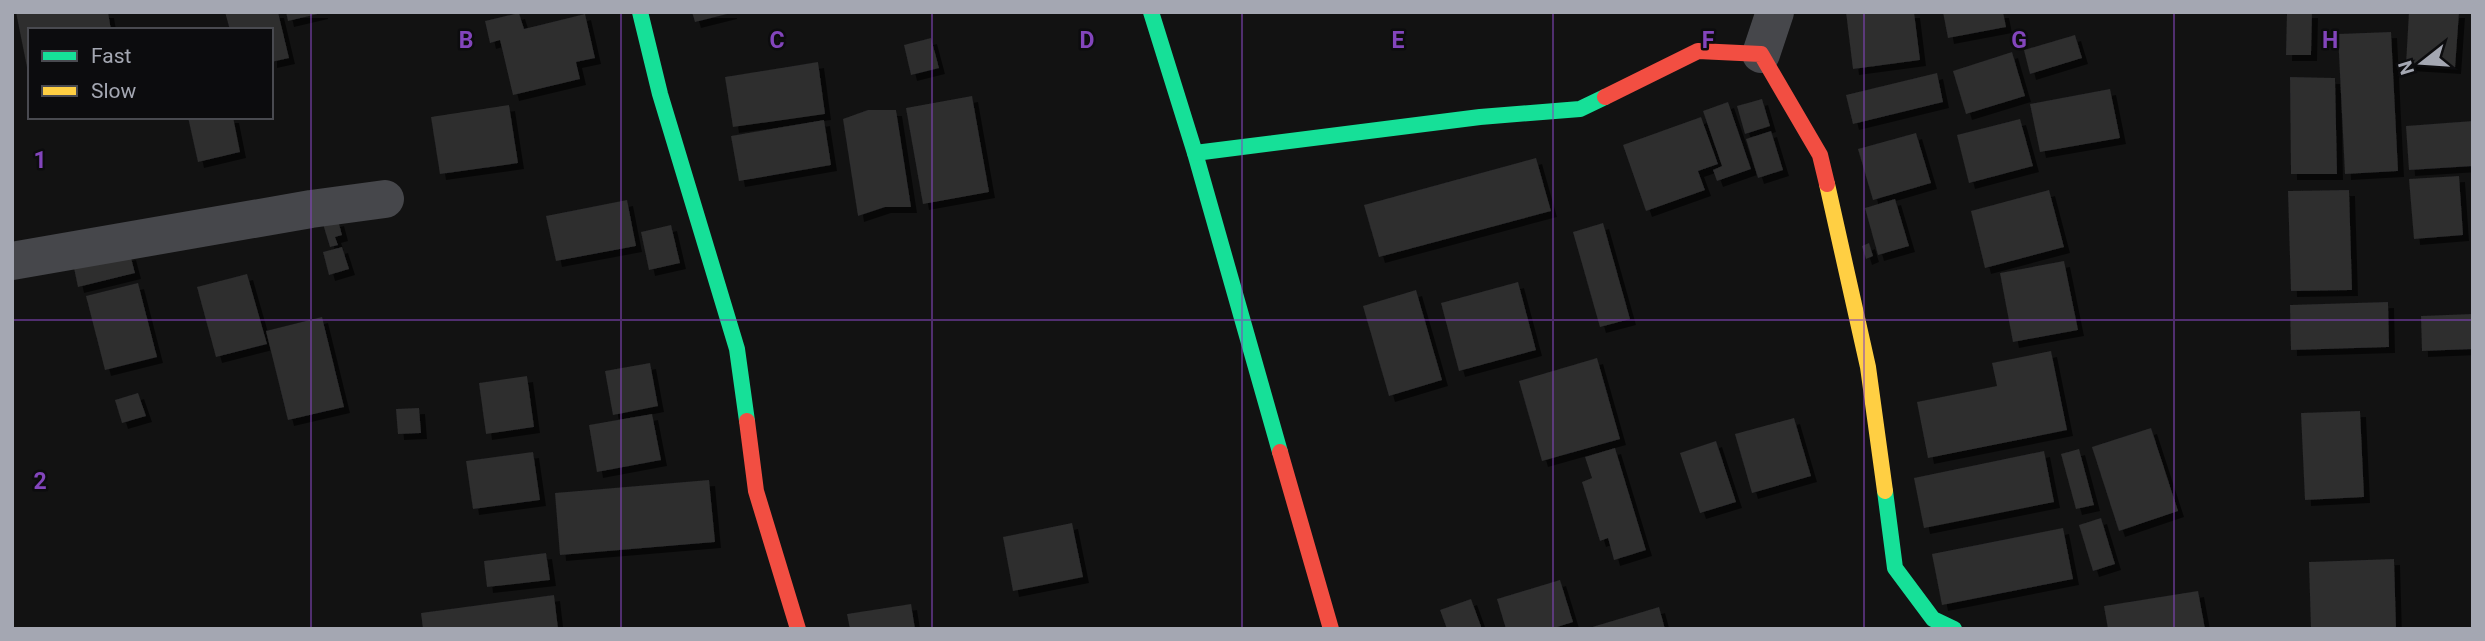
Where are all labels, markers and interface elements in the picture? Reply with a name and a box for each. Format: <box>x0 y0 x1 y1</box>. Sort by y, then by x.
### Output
text: B <box>459 27 473 54</box>
text: C <box>769 27 785 54</box>
text: D <box>1080 27 1094 54</box>
text: E <box>1392 27 1405 54</box>
text: F <box>1702 27 1715 54</box>
text: G <box>2011 27 2027 54</box>
text: H <box>2322 27 2338 54</box>
legend <box>28 28 273 119</box>
north arrow <box>2387 28 2457 98</box>
text: Fast <box>91 44 132 68</box>
text: N <box>2393 58 2419 78</box>
text: Slow <box>91 79 137 103</box>
text: 1 <box>33 147 47 174</box>
text: 2 <box>33 468 47 495</box>

